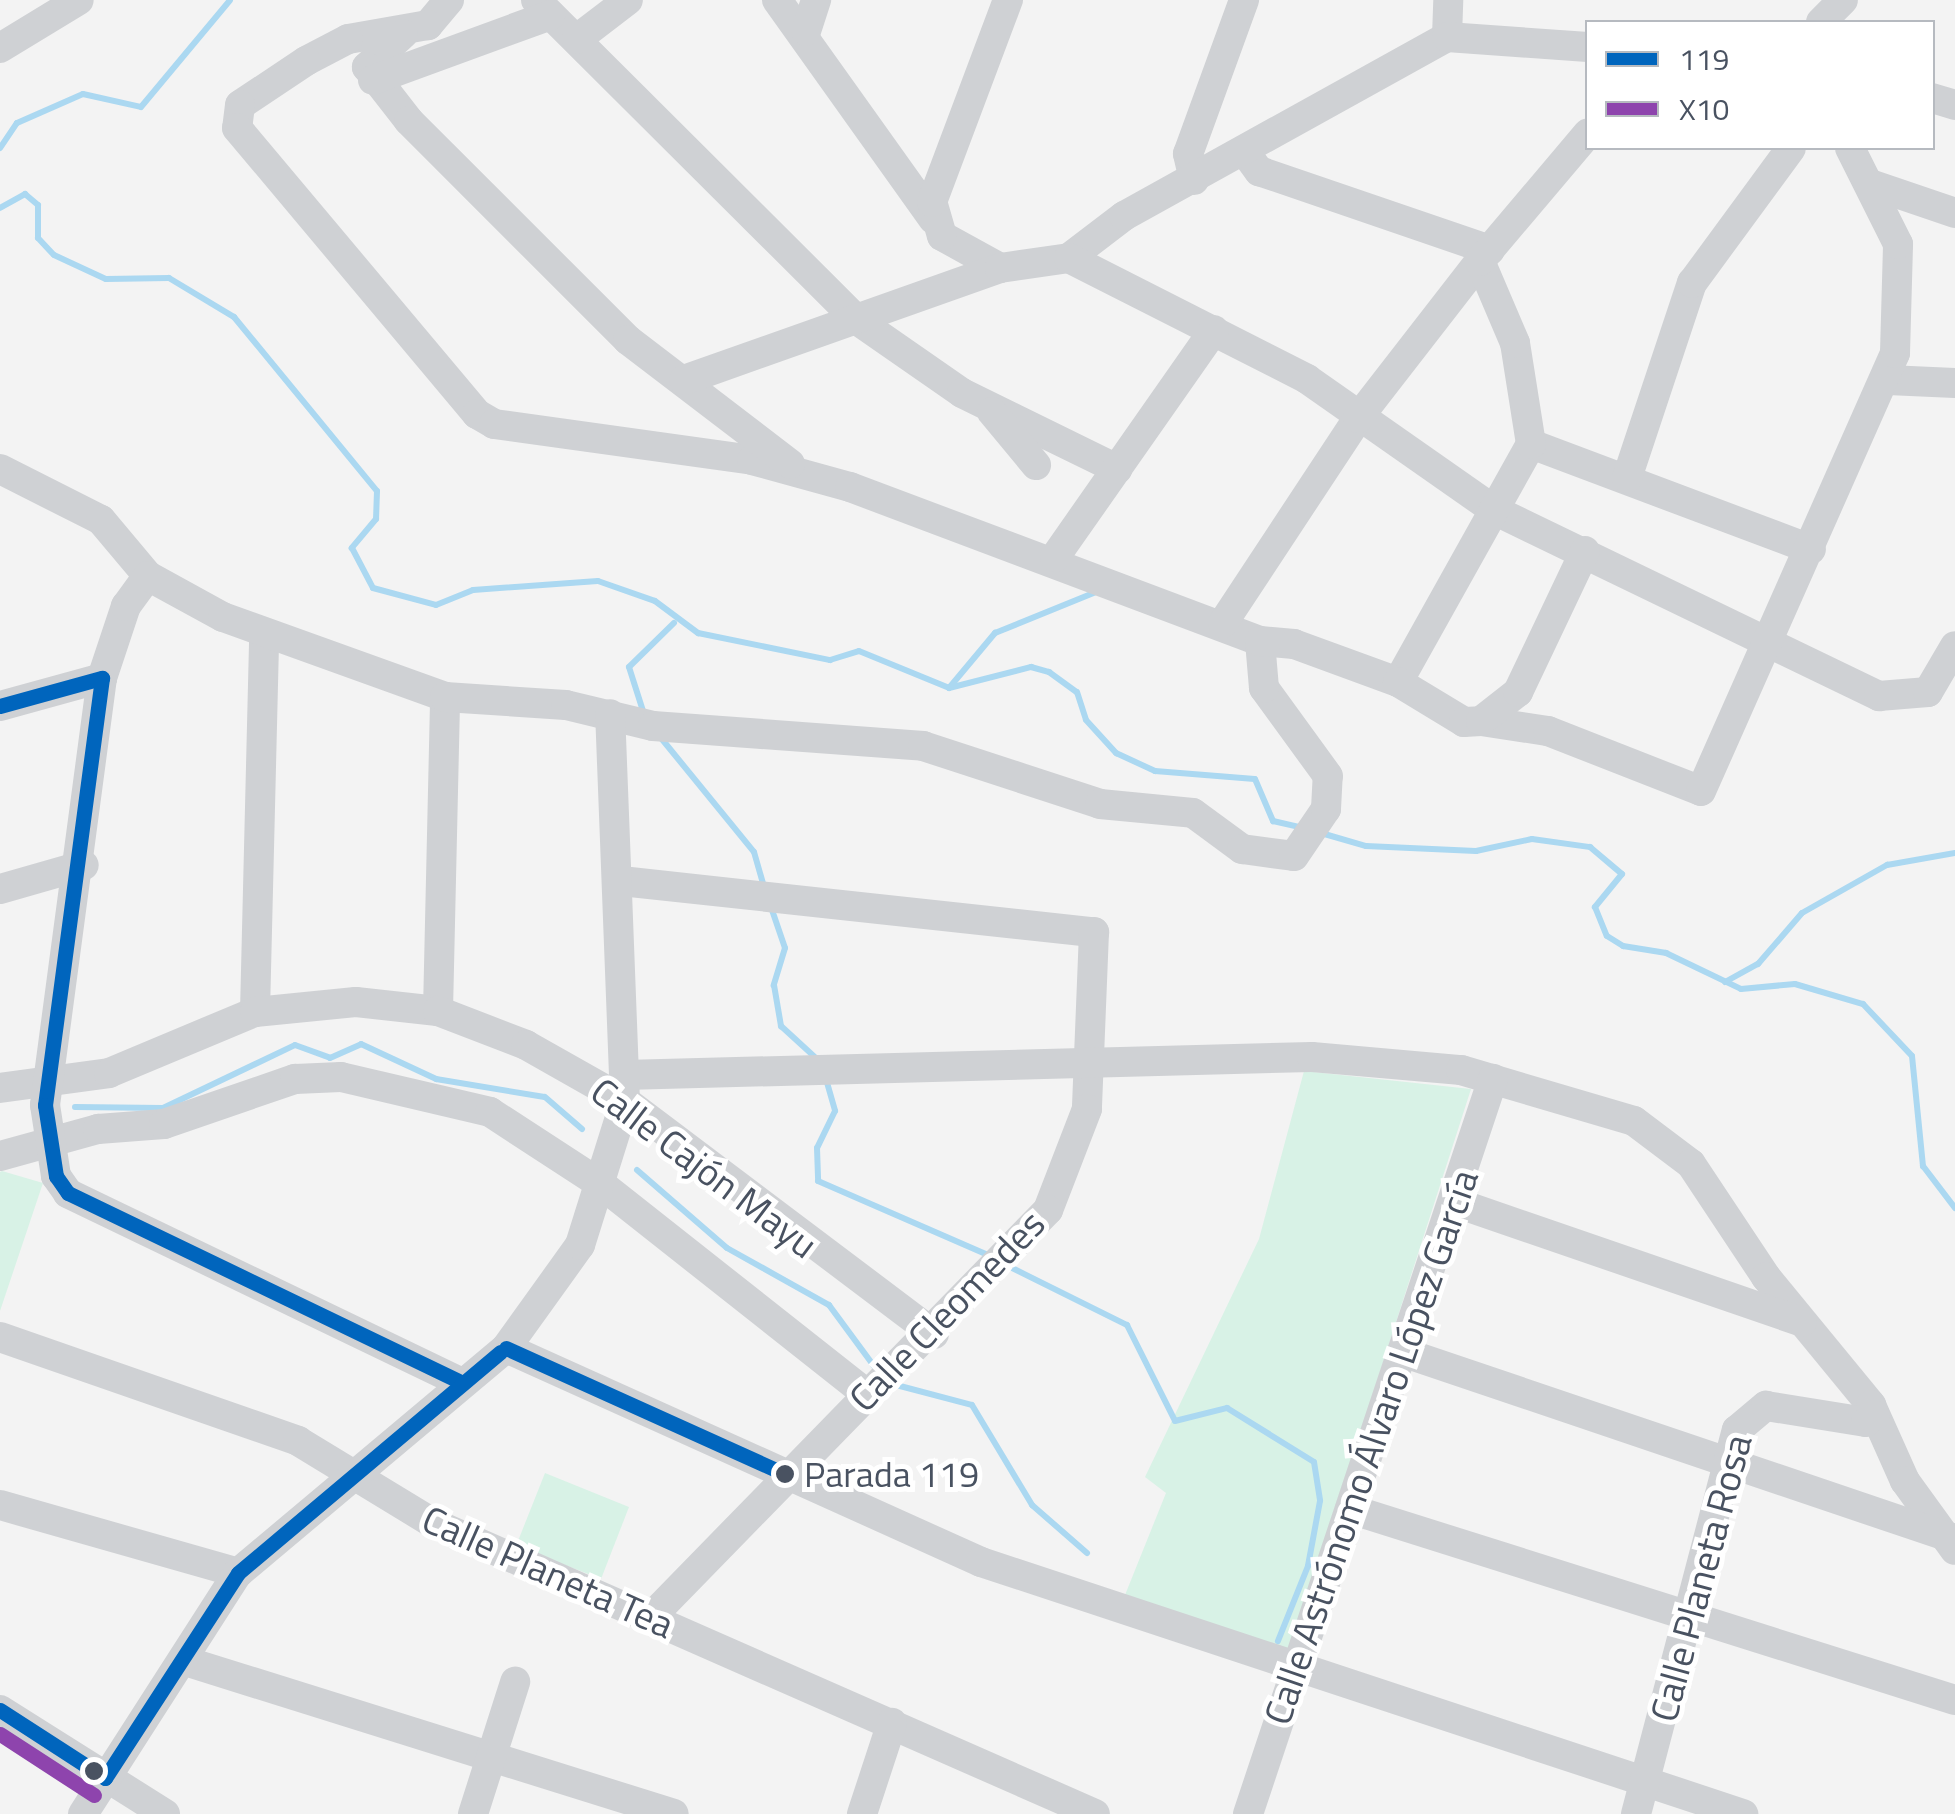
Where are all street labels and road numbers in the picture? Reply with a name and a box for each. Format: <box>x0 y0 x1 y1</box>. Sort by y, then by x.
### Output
street label: Calle Cajón Mayu <box>582 1068 826 1268</box>
street label: Calle Astrónomo Álvaro López García <box>1254 1164 1488 1730</box>
street label: Calle Cleomedes <box>840 1201 1054 1421</box>
street label: Calle Planeta Rosa <box>1641 1430 1761 1726</box>
street label: Calle Planeta Tea <box>415 1496 681 1648</box>

